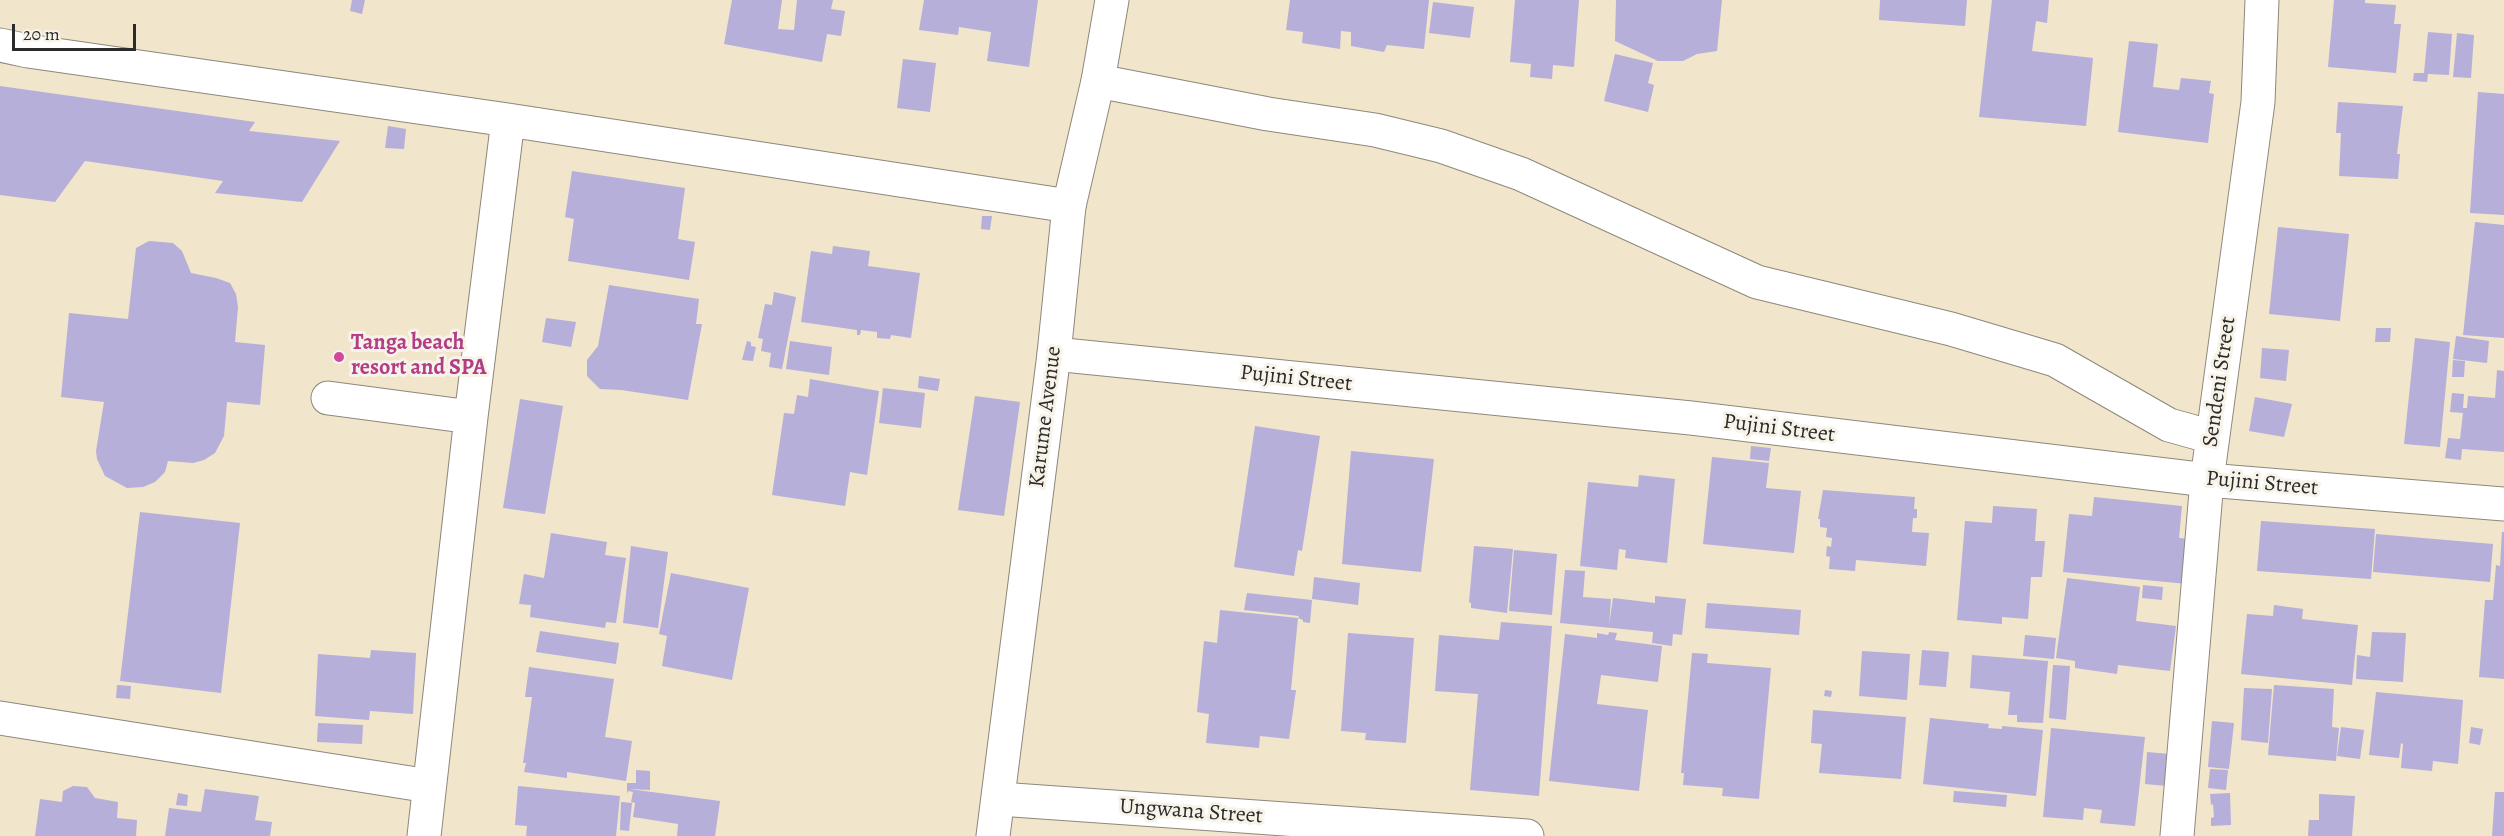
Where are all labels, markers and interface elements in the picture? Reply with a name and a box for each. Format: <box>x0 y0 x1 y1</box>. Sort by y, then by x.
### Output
scale bar <box>15 12 140 50</box>
text: 20 m <box>23 22 60 46</box>
street label: Sendeni Street <box>2198 315 2242 449</box>
place label: Tanga beach resort and SPA <box>351 331 487 382</box>
street label: Karume Avenue <box>1024 345 1068 489</box>
marker: Tanga beach resort and SPA <box>332 350 346 364</box>
street label: Pujini Street <box>1239 360 1353 398</box>
street label: Pujini Street <box>1722 409 1836 449</box>
street label: Pujini Street <box>2205 466 2319 502</box>
street label: Ungwana Street <box>1118 794 1264 830</box>

